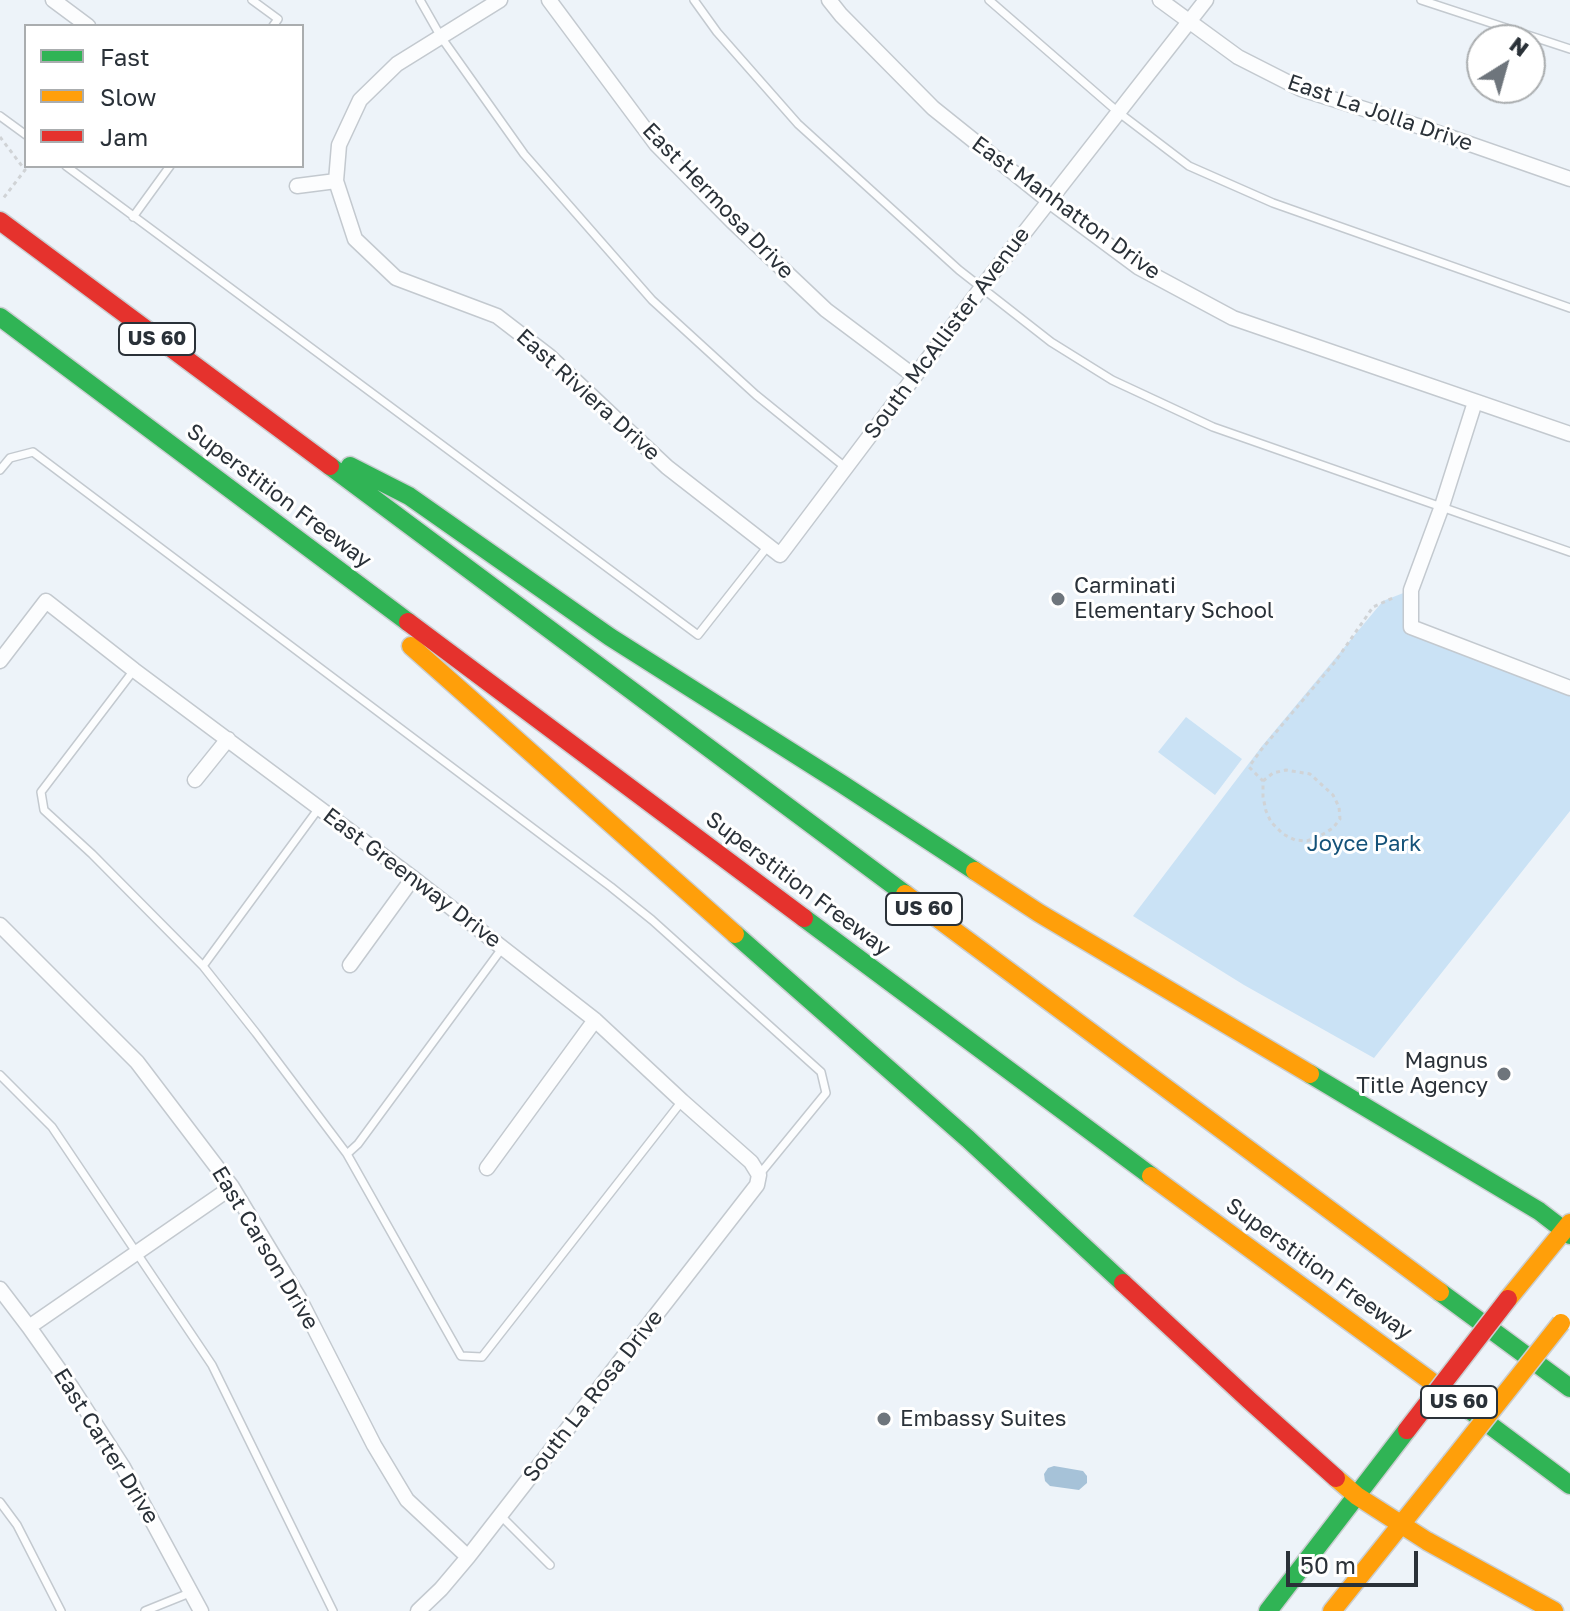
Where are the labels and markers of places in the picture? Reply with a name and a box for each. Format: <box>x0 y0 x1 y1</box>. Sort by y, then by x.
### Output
place label: Carminati Elementary School <box>1074 573 1274 624</box>
marker: Carminati Elementary School <box>1049 590 1067 608</box>
place label: Magnus Title Agency <box>1356 1048 1488 1100</box>
marker: Magnus Title Agency <box>1495 1065 1513 1083</box>
place label: Embassy Suites <box>900 1406 1066 1432</box>
marker: Embassy Suites <box>875 1410 893 1428</box>

